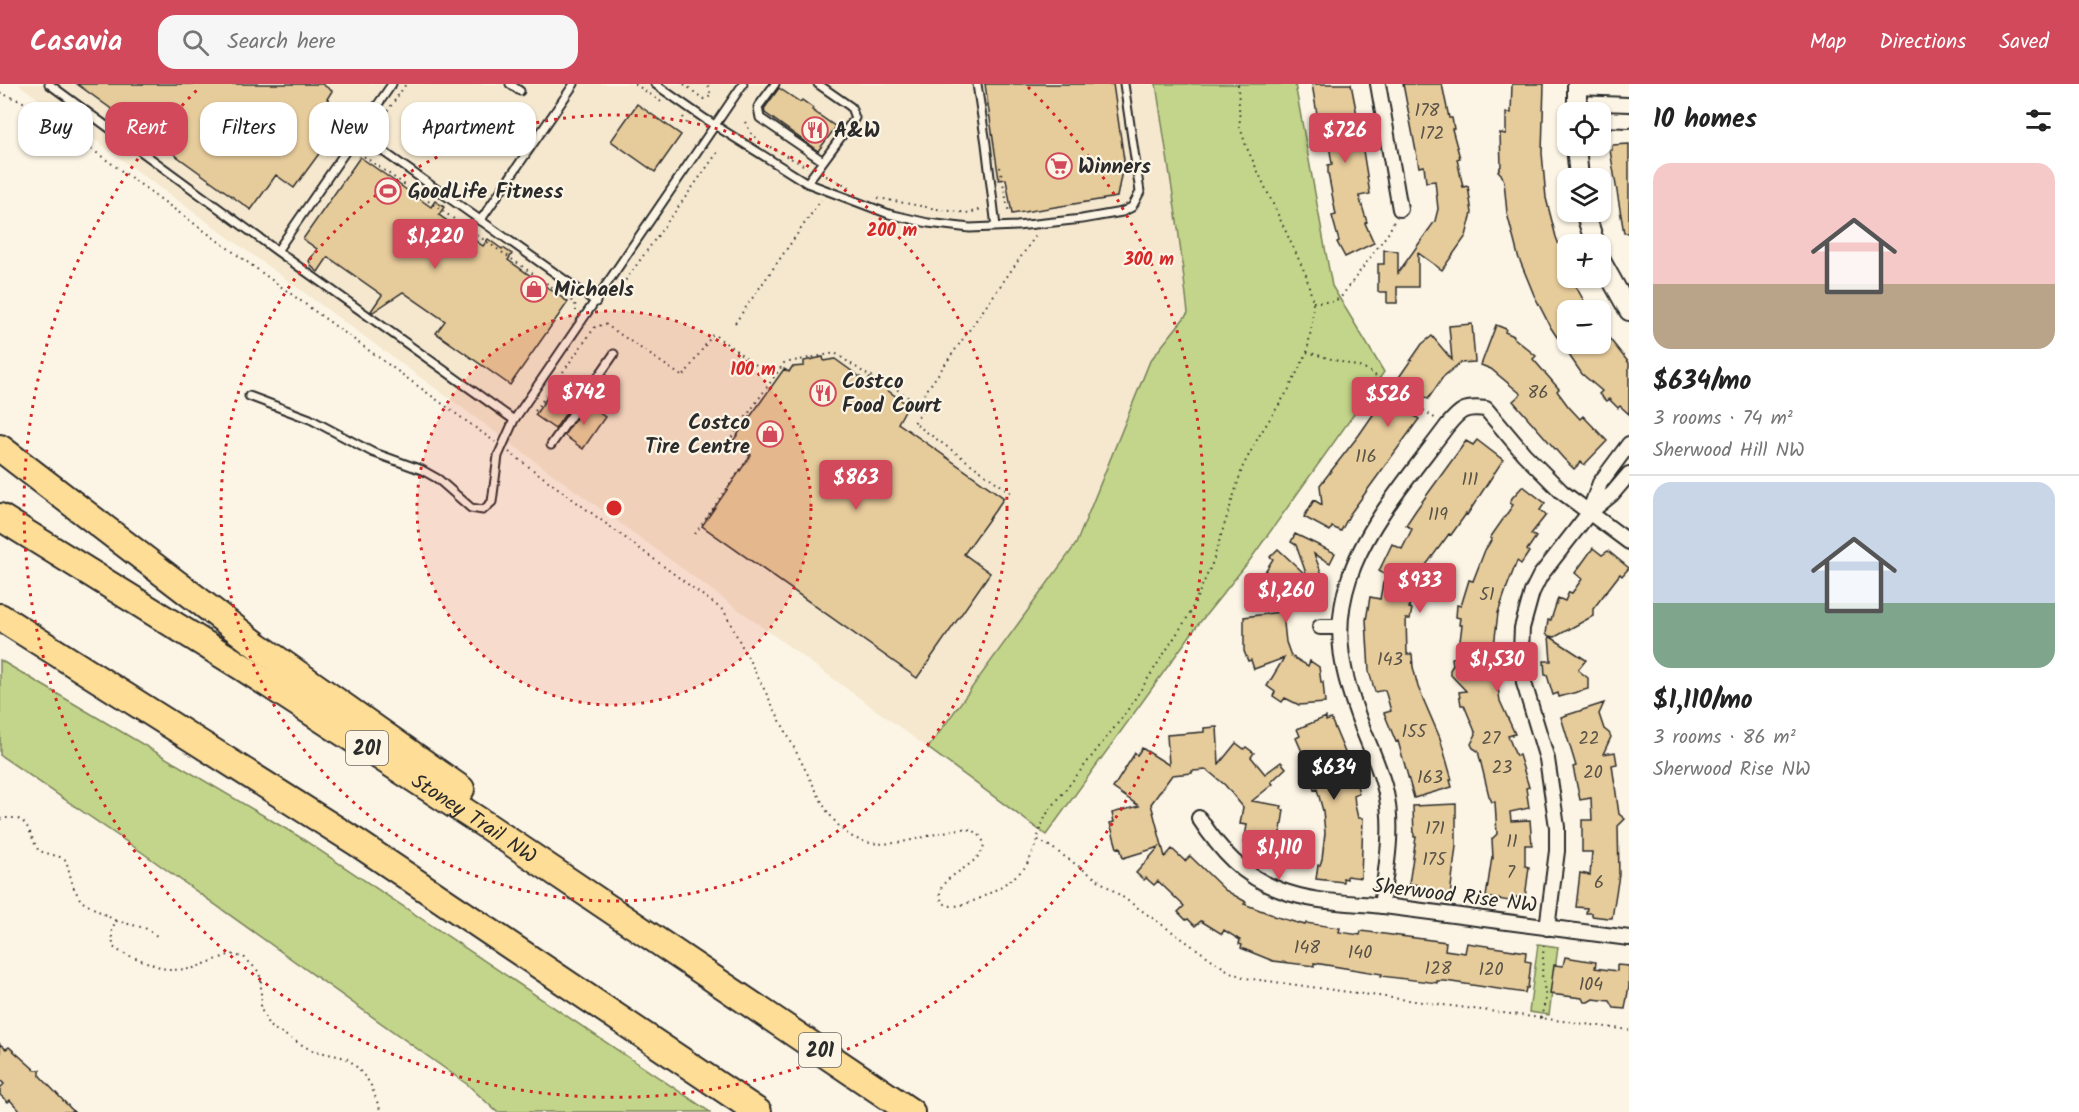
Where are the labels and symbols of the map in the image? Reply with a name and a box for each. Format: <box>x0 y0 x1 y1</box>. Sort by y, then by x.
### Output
house number: 178 <box>1415 97 1440 126</box>
pin: $726 <box>1309 113 1381 164</box>
restaurant icon: A&W <box>800 115 830 145</box>
place label: A&W <box>834 115 880 148</box>
house number: 172 <box>1420 120 1444 149</box>
supermarket icon: Winners <box>1044 151 1074 181</box>
place label: Winners <box>1078 151 1151 184</box>
sports icon: GoodLife Fitness <box>373 176 403 206</box>
place label: GoodLife Fitness <box>408 176 563 209</box>
text: 200 m <box>867 217 918 246</box>
pin: $1,220 <box>386 219 484 270</box>
text: 300 m <box>1123 246 1174 275</box>
shop icon: Michaels <box>519 274 549 304</box>
place label: Michaels <box>554 274 634 307</box>
text: 100 m <box>730 356 776 385</box>
place label: Costco Food Court <box>842 366 942 423</box>
pin: $742 <box>548 375 620 426</box>
pin: $526 <box>1352 377 1424 428</box>
restaurant icon: Costco Food Court <box>808 378 838 408</box>
house number: 86 <box>1528 379 1548 408</box>
place label: Costco Tire Centre <box>645 407 750 464</box>
shop icon: Costco Tire Centre <box>755 419 785 449</box>
house number: 116 <box>1355 443 1377 472</box>
pin: $863 <box>820 460 892 511</box>
house number: 111 <box>1462 466 1478 495</box>
centre of rings <box>604 498 624 518</box>
house number: 119 <box>1428 501 1448 530</box>
pin: $933 <box>1384 563 1456 614</box>
pin: $1,260 <box>1237 573 1335 624</box>
house number: 51 <box>1479 581 1495 610</box>
pin: $1,530 <box>1448 642 1546 693</box>
house number: 143 <box>1377 646 1403 675</box>
house number: 155 <box>1402 718 1428 747</box>
house number: 27 <box>1482 725 1501 754</box>
house number: 22 <box>1579 725 1599 754</box>
road number: 201 <box>346 731 388 765</box>
pin: $634 <box>1298 750 1370 801</box>
house number: 23 <box>1492 754 1512 783</box>
house number: 20 <box>1583 759 1603 788</box>
house number: 163 <box>1417 764 1443 793</box>
street label: Stoney Trail NW <box>404 766 543 873</box>
house number: 171 <box>1425 815 1445 844</box>
house number: 11 <box>1506 828 1518 857</box>
pin: $1,110 <box>1230 830 1328 881</box>
house number: 175 <box>1422 846 1447 875</box>
house number: 7 <box>1507 859 1516 888</box>
house number: 6 <box>1594 869 1604 898</box>
street label: Sherwood Rise NW <box>1371 870 1539 923</box>
house number: 148 <box>1294 934 1320 963</box>
house number: 140 <box>1348 939 1372 968</box>
house number: 128 <box>1425 955 1452 984</box>
house number: 120 <box>1478 956 1504 985</box>
house number: 104 <box>1579 971 1603 1000</box>
road number: 201 <box>799 1033 841 1067</box>

